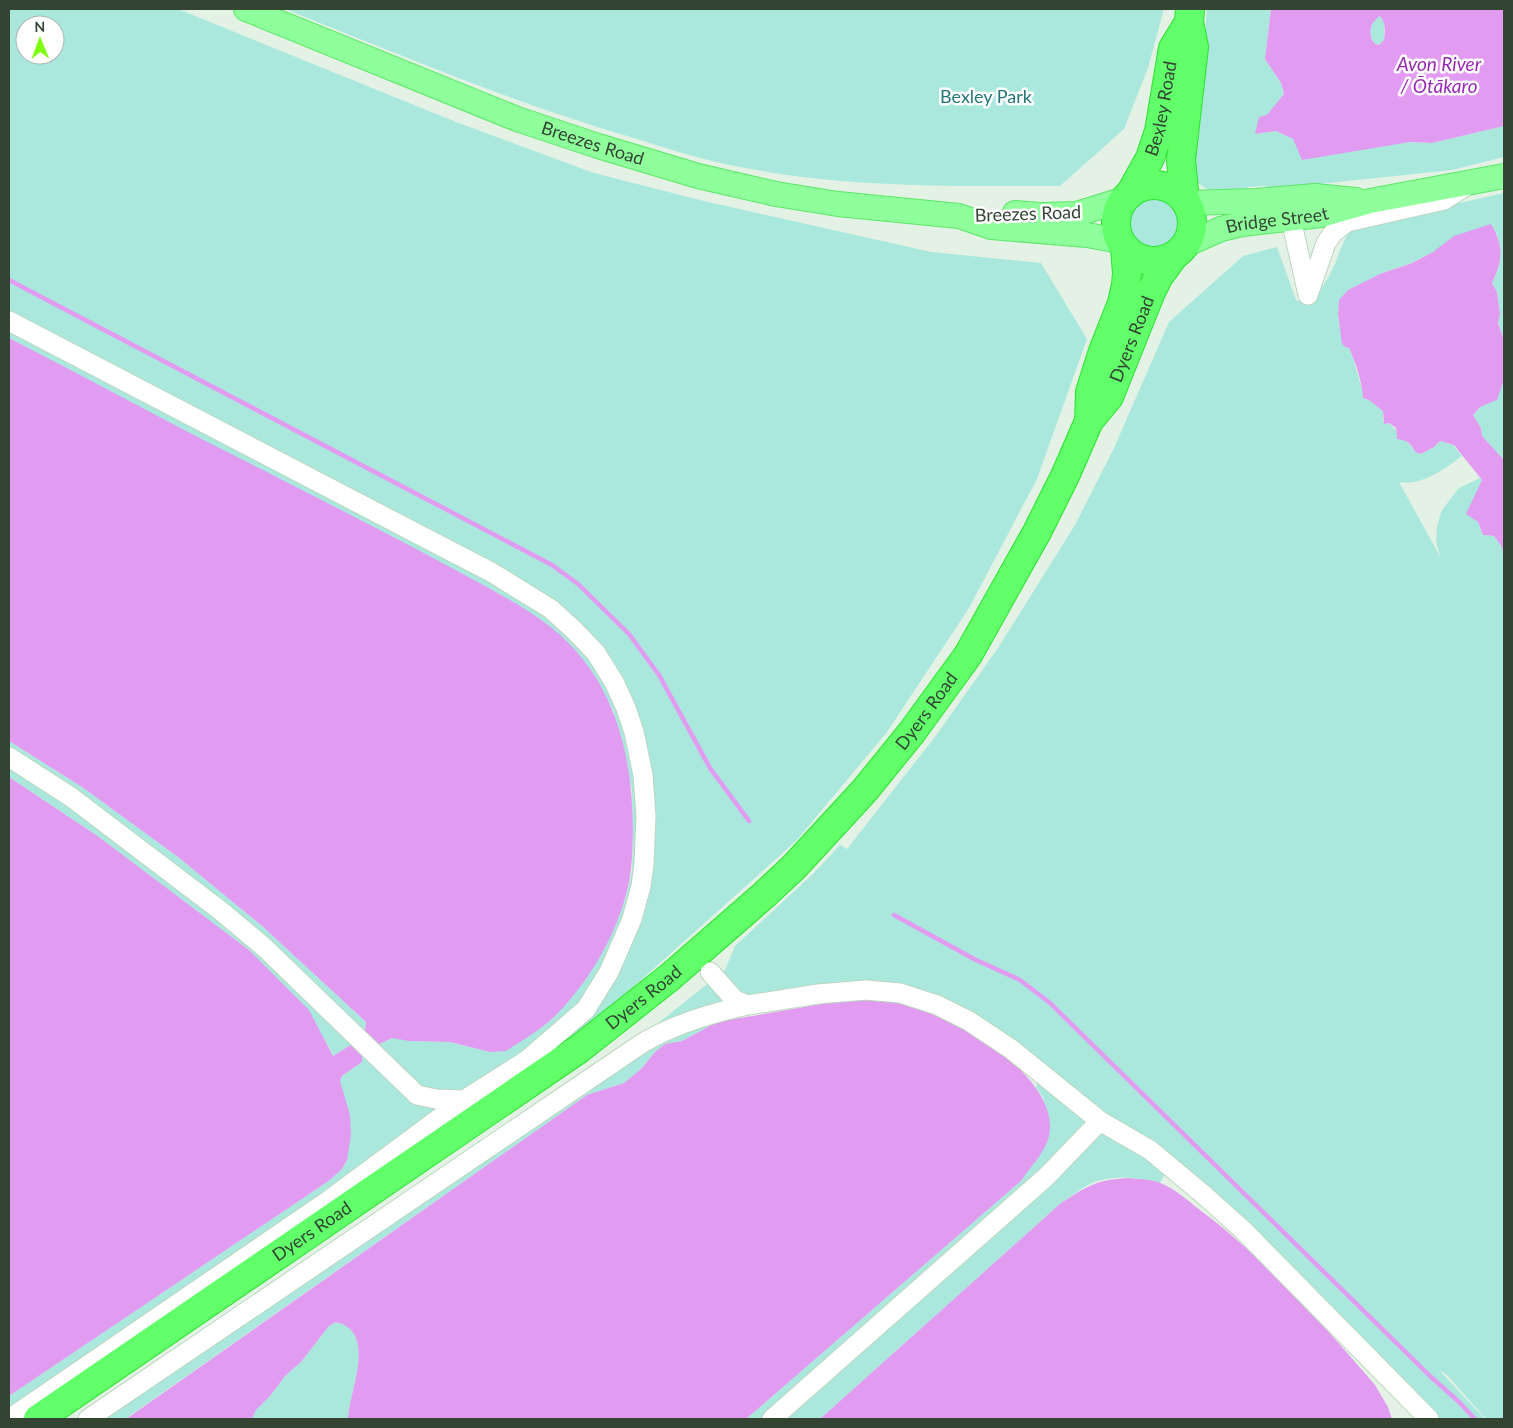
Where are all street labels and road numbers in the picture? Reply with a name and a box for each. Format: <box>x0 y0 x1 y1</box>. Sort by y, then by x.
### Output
street label: Bexley Road <box>1139 59 1181 159</box>
street label: Breezes Road <box>539 116 647 169</box>
street label: Breezes Road <box>974 200 1082 226</box>
street label: Bridge Street <box>1223 201 1331 238</box>
street label: Dyers Road <box>1104 292 1158 385</box>
street label: Dyers Road <box>890 668 962 754</box>
street label: Dyers Road <box>601 960 686 1034</box>
street label: Dyers Road <box>268 1196 355 1266</box>

